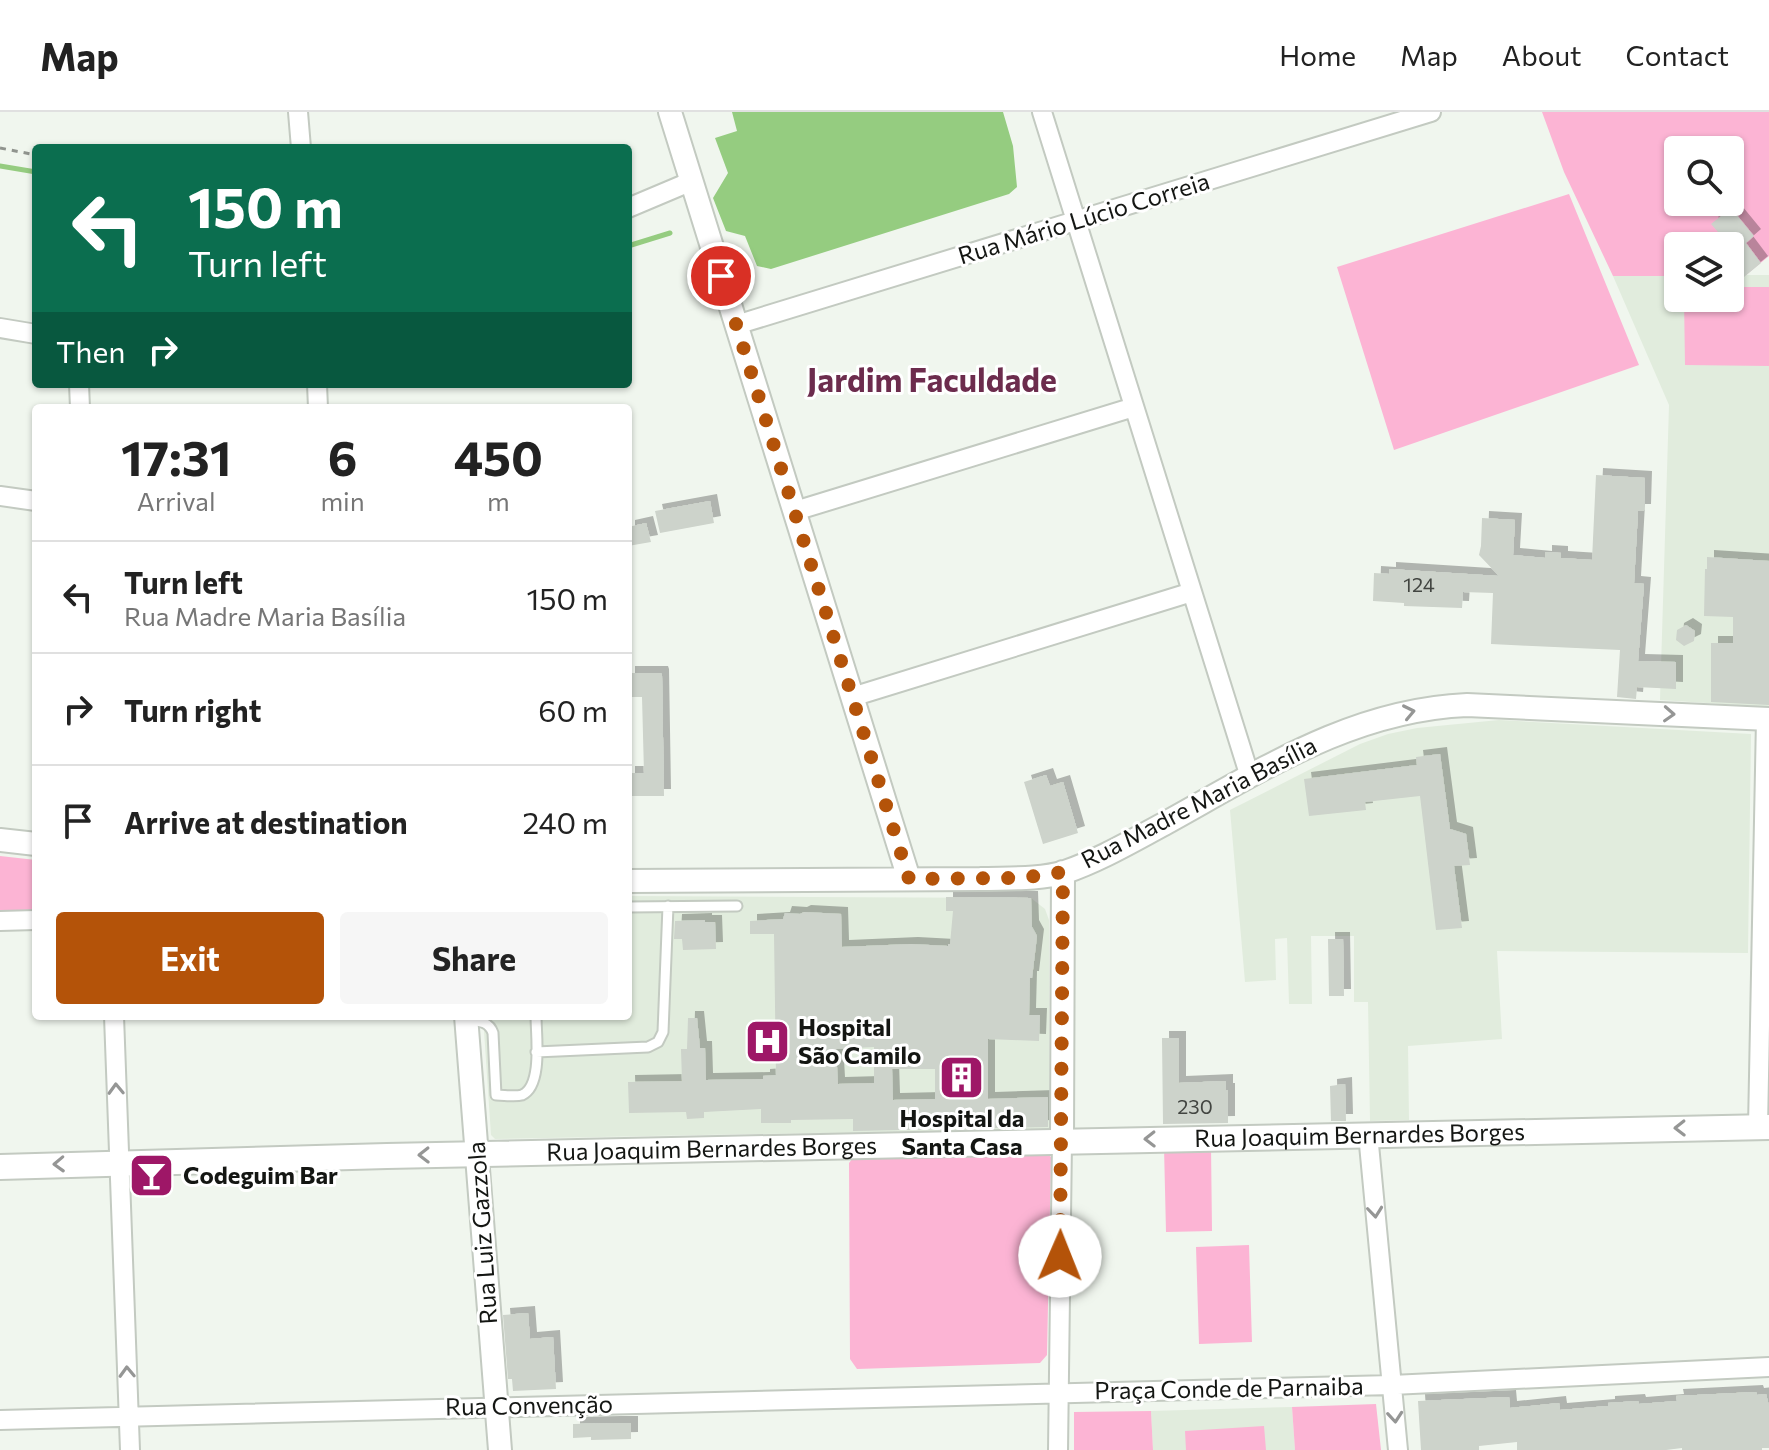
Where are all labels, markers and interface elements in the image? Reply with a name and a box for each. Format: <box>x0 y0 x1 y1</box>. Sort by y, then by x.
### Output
text: Map <box>40 32 119 79</box>
text: Home <box>1279 38 1356 72</box>
text: Map <box>1400 38 1458 72</box>
text: About <box>1502 38 1582 72</box>
text: Contact <box>1626 38 1729 72</box>
map controls <box>1664 136 1744 312</box>
button: search <box>1664 136 1744 216</box>
street label: Rua Mário Lúcio Correia <box>954 165 1213 270</box>
text: 150 m <box>188 171 343 240</box>
icon: left <box>56 176 160 280</box>
button: layers <box>1664 232 1744 312</box>
text: Turn left <box>188 240 327 284</box>
pin <box>687 242 755 310</box>
icon: arrive <box>699 254 743 298</box>
icon: right <box>141 328 185 372</box>
text: Then <box>56 332 125 369</box>
district label: Jardim Faculdade <box>807 359 1057 399</box>
text: 17:31 <box>121 427 231 486</box>
text: 6 <box>328 427 357 486</box>
text: 450 <box>454 427 543 486</box>
text: Arrival <box>137 485 216 516</box>
text: min <box>320 485 365 516</box>
text: m <box>487 485 510 516</box>
text: Turn left <box>124 563 243 600</box>
house number: 124 <box>1403 572 1435 596</box>
icon: left <box>56 575 100 619</box>
text: 150 m <box>526 579 608 616</box>
text: Rua Madre Maria Basília <box>124 600 406 631</box>
icon: right <box>56 687 100 731</box>
text: Turn right <box>124 691 261 728</box>
text: 60 m <box>538 691 608 728</box>
one-way arrow <box>1403 704 1416 721</box>
one-way arrow <box>1663 705 1676 722</box>
street label: Rua Madre Maria Basília <box>1076 730 1321 874</box>
icon: arrive <box>56 799 100 843</box>
text: Arrive at destination <box>124 803 408 840</box>
text: 240 m <box>522 803 608 840</box>
button: Exit <box>56 912 324 1004</box>
button: Share <box>340 912 608 1004</box>
place label: Hospital São Camilo <box>798 1012 921 1069</box>
hospital icon: Hospital São Camilo <box>743 1018 791 1066</box>
building icon: Hospital da Santa Casa <box>938 1053 986 1101</box>
one-way arrow <box>108 1082 125 1095</box>
house number: 230 <box>1177 1094 1213 1118</box>
place label: Hospital da Santa Casa <box>900 1103 1024 1160</box>
street label: Rua Joaquim Bernardes Borges <box>1194 1116 1525 1152</box>
one-way arrow <box>1673 1120 1686 1137</box>
street label: Rua Joaquim Bernardes Borges <box>546 1130 877 1166</box>
one-way arrow <box>1143 1130 1156 1147</box>
street label: Rua Luiz Gazzola <box>461 1141 502 1326</box>
one-way arrow <box>417 1146 430 1164</box>
bar icon: Codeguim Bar <box>128 1152 176 1200</box>
one-way arrow <box>52 1156 65 1173</box>
place label: Codeguim Bar <box>183 1160 338 1189</box>
one-way arrow <box>1366 1206 1383 1219</box>
position arrow <box>1018 1214 1102 1298</box>
one-way arrow <box>119 1365 136 1378</box>
street label: Praça Conde de Parnaiba <box>1094 1371 1364 1404</box>
street label: Rua Convenção <box>445 1389 613 1420</box>
one-way arrow <box>1386 1411 1403 1424</box>

